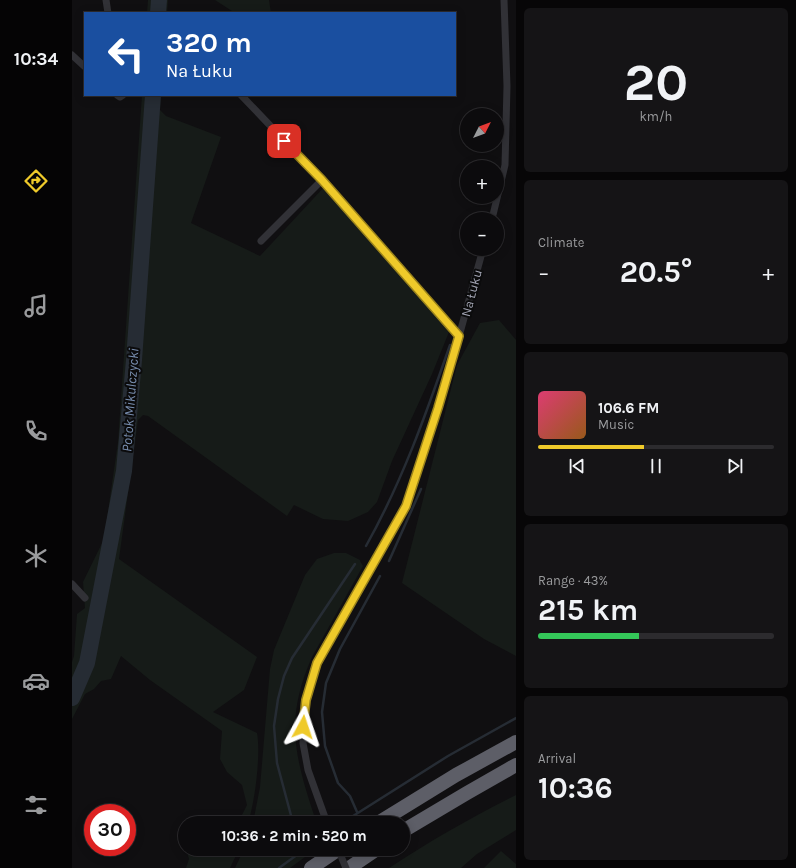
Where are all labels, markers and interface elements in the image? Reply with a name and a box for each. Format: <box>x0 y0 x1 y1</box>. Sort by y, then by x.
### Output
text: 320 m <box>166 26 252 59</box>
icon: left <box>100 28 152 80</box>
text: 10:34 <box>14 48 58 70</box>
text: 20 <box>624 52 688 113</box>
text: Na Łuku <box>166 60 233 82</box>
north arrow <box>460 108 504 152</box>
map controls <box>460 108 504 256</box>
text: km/h <box>640 109 672 124</box>
pin <box>267 124 301 158</box>
icon: arrive <box>273 130 295 152</box>
button: + <box>460 160 504 204</box>
icon: directions <box>22 167 50 195</box>
button: − <box>460 212 504 256</box>
text: Climate <box>538 235 584 250</box>
text: 20.5° <box>620 254 692 290</box>
text: − <box>538 260 550 286</box>
text: + <box>762 260 774 286</box>
street label: Na Łuku <box>458 268 485 318</box>
icon: music <box>22 292 50 320</box>
water label: Potok Mikulczycki <box>118 347 143 453</box>
text: 106.6 FM <box>598 399 659 417</box>
icon: phone <box>22 417 50 445</box>
text: Music <box>598 417 634 432</box>
icon: previous <box>566 455 588 477</box>
icon: pause <box>645 455 667 477</box>
icon: next <box>724 455 746 477</box>
icon: climate <box>22 542 50 570</box>
text: Range · 43% <box>538 573 608 588</box>
text: 215 km <box>538 592 638 628</box>
icon: car <box>22 667 50 695</box>
position arrow <box>282 706 324 748</box>
text: Arrival <box>538 751 576 766</box>
text: 10:36 <box>538 770 613 806</box>
icon: filters <box>22 791 50 819</box>
speed limit sign: 30 <box>84 804 136 856</box>
text: 10:36 · 2 min · 520 m <box>221 827 367 845</box>

